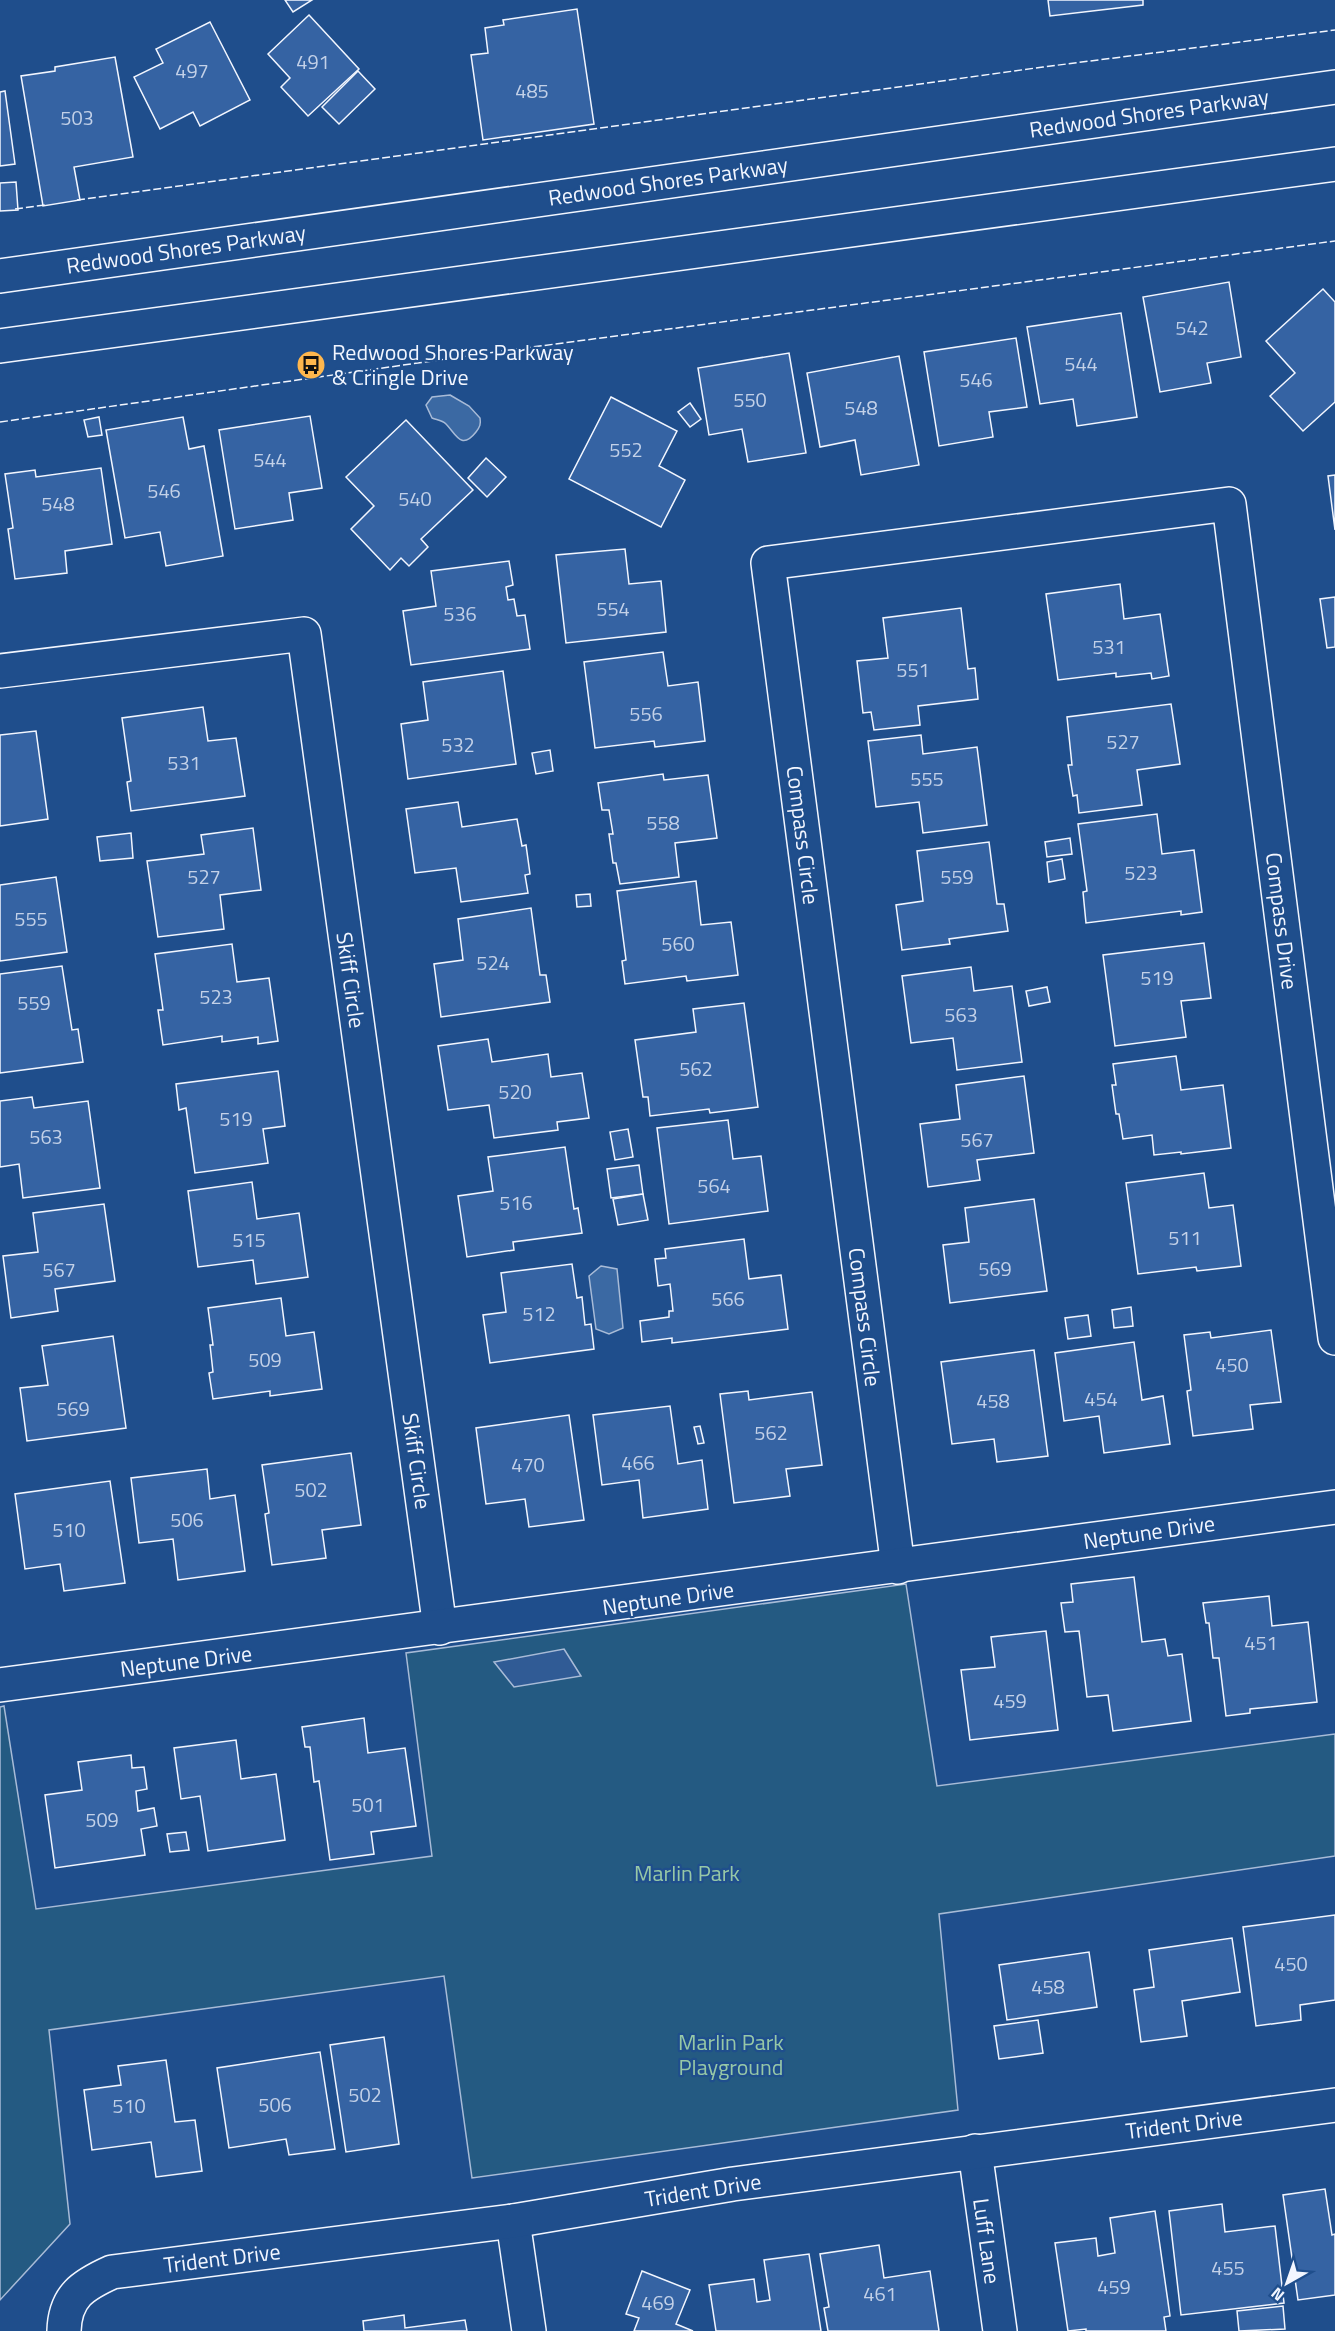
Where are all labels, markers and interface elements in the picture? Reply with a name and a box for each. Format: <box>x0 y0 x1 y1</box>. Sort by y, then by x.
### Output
house number: 491 <box>296 46 330 77</box>
house number: 497 <box>175 55 209 86</box>
house number: 485 <box>515 75 549 106</box>
street label: Redwood Shores Parkway <box>1027 79 1271 147</box>
house number: 503 <box>60 102 94 133</box>
street label: Redwood Shores Parkway <box>546 147 790 215</box>
street label: Redwood Shores Parkway <box>64 215 308 283</box>
house number: 542 <box>1175 312 1209 343</box>
place label: Redwood Shores Parkway & Cringle Drive <box>332 335 574 394</box>
house number: 544 <box>1064 348 1098 379</box>
bus stop icon: Redwood Shores Parkway & Cringle Drive <box>295 349 327 381</box>
house number: 546 <box>959 364 993 395</box>
house number: 550 <box>733 384 767 415</box>
house number: 548 <box>844 392 878 423</box>
house number: 552 <box>609 434 643 465</box>
house number: 544 <box>253 444 287 475</box>
house number: 546 <box>147 475 181 506</box>
house number: 540 <box>398 483 432 514</box>
house number: 548 <box>41 488 75 519</box>
house number: 554 <box>596 593 630 624</box>
house number: 536 <box>443 598 477 629</box>
house number: 531 <box>1092 631 1126 662</box>
house number: 551 <box>896 654 930 685</box>
house number: 556 <box>629 698 663 729</box>
house number: 527 <box>1106 726 1140 757</box>
house number: 532 <box>441 729 475 760</box>
house number: 531 <box>167 747 201 778</box>
house number: 555 <box>910 763 944 794</box>
street label: Compass Circle <box>778 764 828 906</box>
house number: 558 <box>646 807 680 838</box>
street label: Compass Drive <box>1257 851 1307 991</box>
house number: 523 <box>1124 857 1158 888</box>
house number: 527 <box>187 861 221 892</box>
house number: 559 <box>940 861 974 892</box>
house number: 555 <box>14 903 48 934</box>
house number: 560 <box>661 928 695 959</box>
street label: Skiff Circle <box>327 930 375 1030</box>
house number: 524 <box>476 947 510 978</box>
house number: 519 <box>1140 962 1174 993</box>
house number: 523 <box>199 981 233 1012</box>
house number: 559 <box>17 987 51 1018</box>
house number: 563 <box>944 999 978 1030</box>
house number: 562 <box>679 1053 713 1084</box>
house number: 520 <box>498 1076 532 1107</box>
house number: 519 <box>219 1103 253 1134</box>
house number: 563 <box>29 1121 63 1152</box>
house number: 567 <box>960 1124 994 1155</box>
house number: 564 <box>697 1170 731 1201</box>
house number: 516 <box>499 1187 533 1218</box>
house number: 511 <box>1168 1222 1202 1253</box>
house number: 515 <box>232 1224 266 1255</box>
street label: Compass Circle <box>840 1246 890 1388</box>
house number: 569 <box>978 1253 1012 1284</box>
house number: 567 <box>42 1254 76 1285</box>
house number: 566 <box>711 1283 745 1314</box>
house number: 512 <box>522 1298 556 1329</box>
house number: 509 <box>248 1344 282 1375</box>
house number: 450 <box>1215 1349 1249 1380</box>
house number: 454 <box>1084 1383 1118 1414</box>
house number: 458 <box>976 1385 1010 1416</box>
house number: 569 <box>56 1393 90 1424</box>
street label: Skiff Circle <box>393 1411 441 1511</box>
house number: 562 <box>754 1417 788 1448</box>
house number: 466 <box>621 1447 655 1478</box>
house number: 470 <box>511 1449 545 1480</box>
house number: 502 <box>294 1474 328 1505</box>
house number: 506 <box>170 1504 204 1535</box>
street label: Neptune Drive <box>1081 1506 1217 1558</box>
house number: 510 <box>52 1514 86 1545</box>
street label: Neptune Drive <box>600 1572 736 1624</box>
house number: 451 <box>1244 1627 1278 1658</box>
street label: Neptune Drive <box>118 1636 254 1686</box>
house number: 459 <box>993 1685 1027 1716</box>
house number: 501 <box>351 1789 385 1820</box>
house number: 509 <box>85 1804 119 1835</box>
park label: Marlin Park <box>634 1856 740 1890</box>
house number: 450 <box>1274 1948 1308 1979</box>
house number: 458 <box>1031 1971 1065 2002</box>
park label: Marlin Park Playground <box>678 2025 784 2084</box>
house number: 502 <box>348 2079 382 2110</box>
house number: 506 <box>258 2089 292 2120</box>
house number: 510 <box>112 2090 146 2121</box>
street label: Trident Drive <box>1124 2100 1244 2148</box>
street label: Trident Drive <box>642 2164 764 2216</box>
street label: Luff Lane <box>964 2196 1010 2286</box>
street label: Trident Drive <box>162 2234 282 2282</box>
house number: 455 <box>1211 2252 1245 2283</box>
north arrow <box>1257 2253 1317 2313</box>
house number: 459 <box>1097 2271 1131 2302</box>
house number: 461 <box>863 2278 897 2309</box>
text: N <box>1265 2282 1289 2307</box>
house number: 469 <box>641 2287 675 2318</box>

